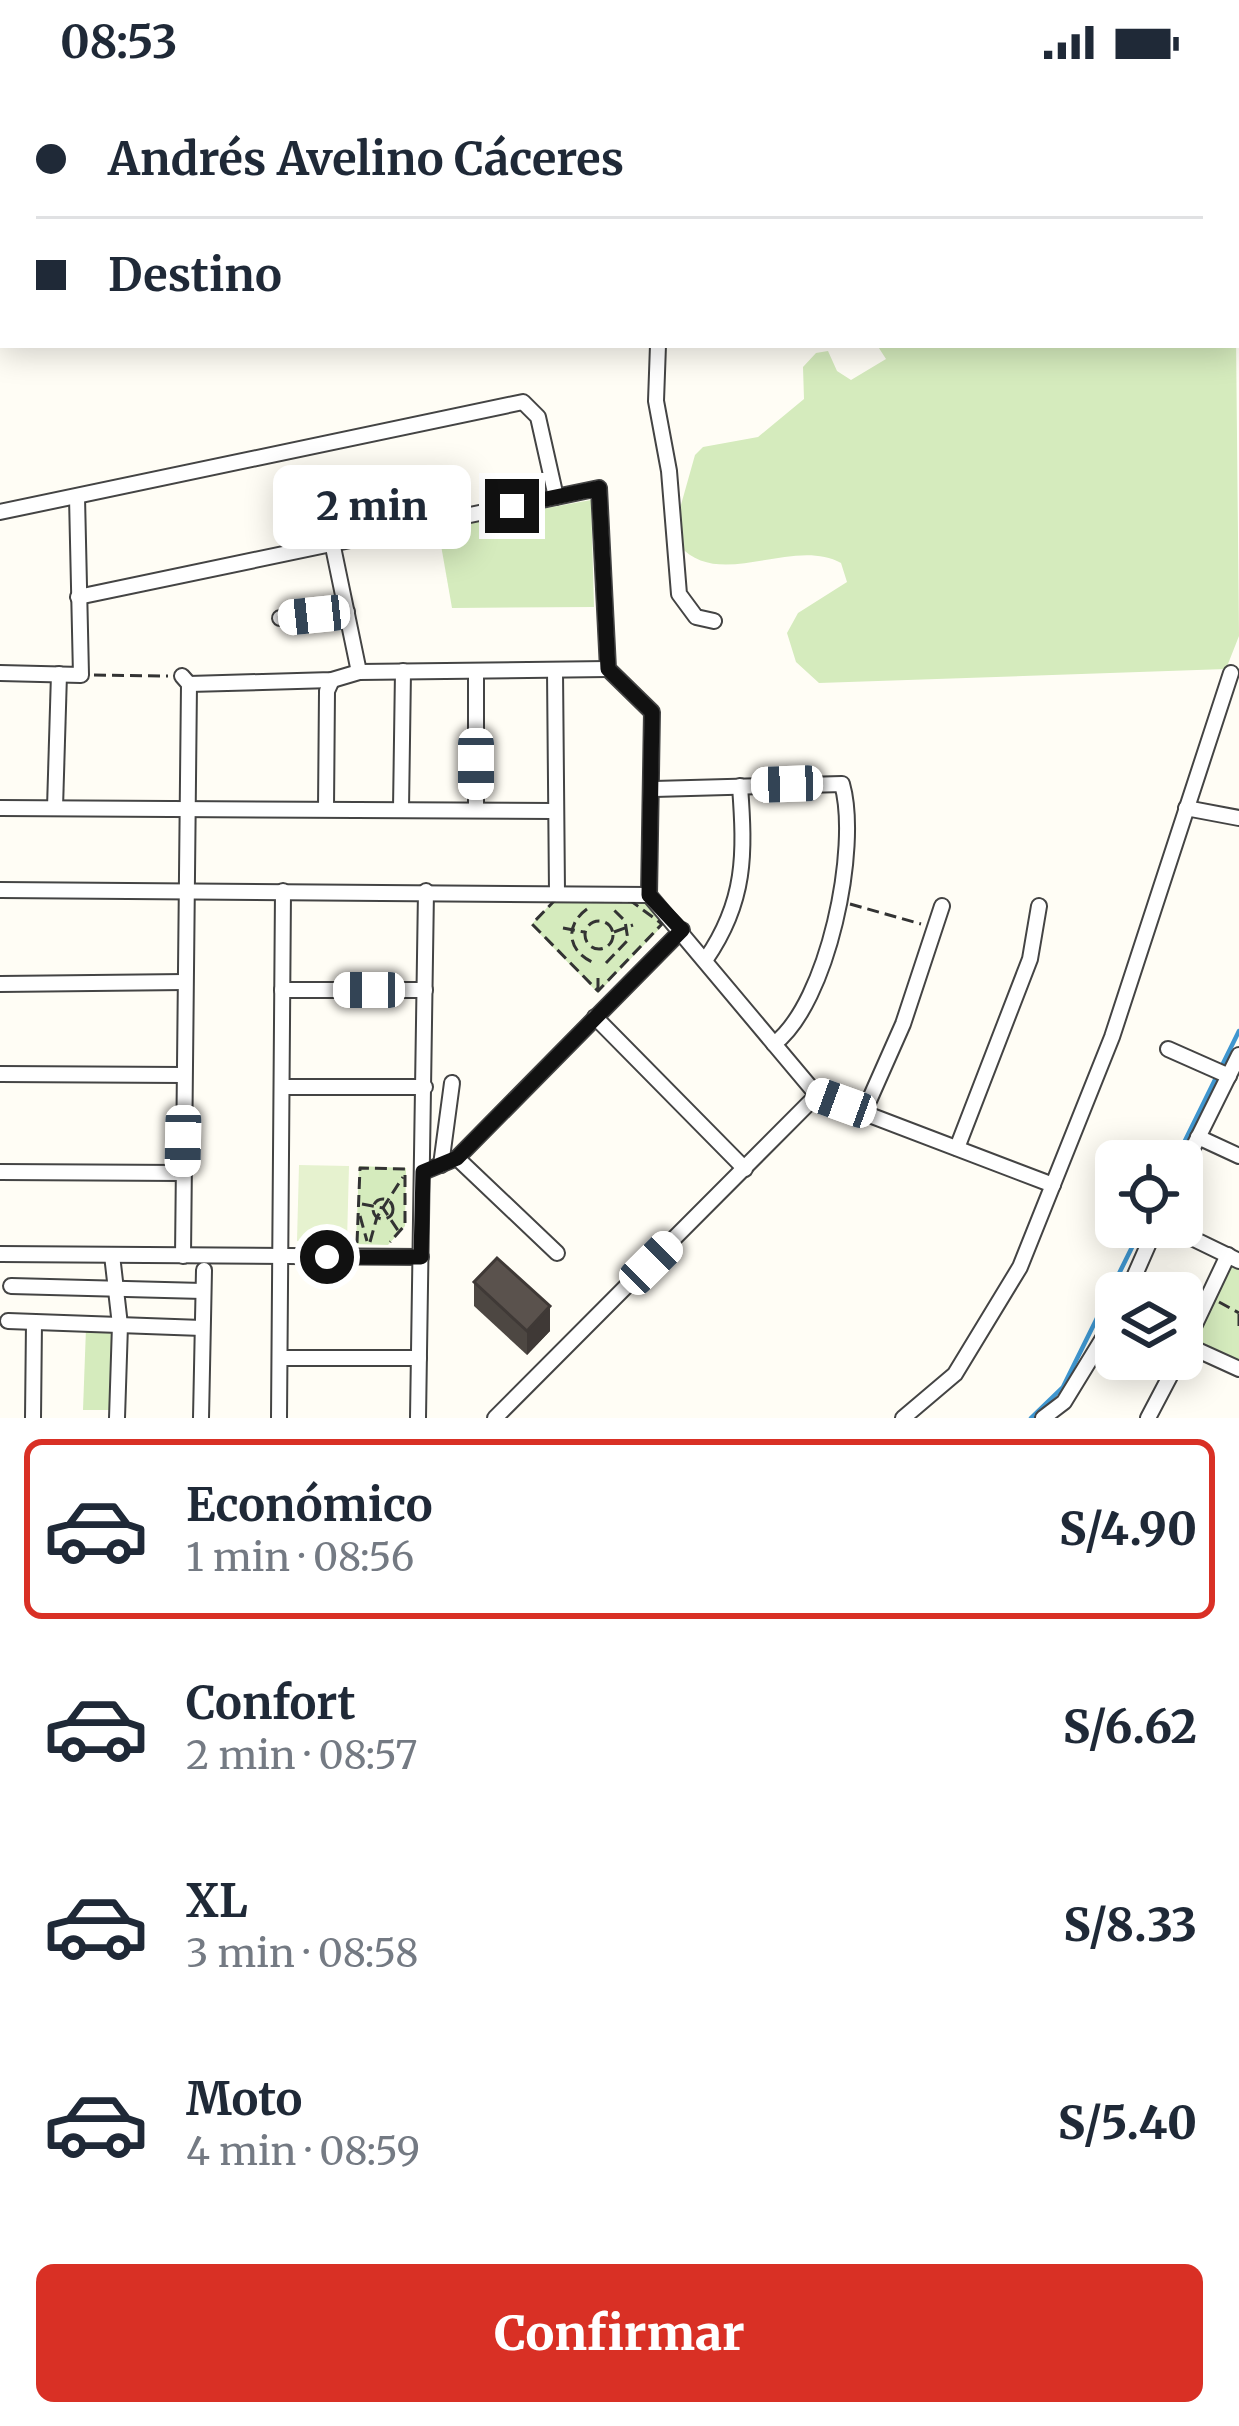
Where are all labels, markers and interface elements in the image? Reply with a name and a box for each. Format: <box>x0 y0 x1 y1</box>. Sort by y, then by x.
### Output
text: 08:53 <box>60 14 177 70</box>
text: Andrés Avelino Cáceres <box>108 131 624 187</box>
text: Destino <box>108 247 282 303</box>
callout: 2 min <box>272 464 470 548</box>
route end <box>485 479 539 533</box>
text: 2 min <box>316 482 428 531</box>
car <box>276 593 352 637</box>
car <box>458 728 494 800</box>
car <box>750 765 824 803</box>
car <box>333 972 405 1008</box>
car <box>801 1074 881 1132</box>
car <box>164 1105 202 1177</box>
map controls <box>1095 1140 1203 1380</box>
button: locate <box>1095 1140 1203 1248</box>
car <box>613 1225 689 1301</box>
route start <box>300 1230 354 1284</box>
button: layers <box>1095 1272 1203 1380</box>
icon: car <box>42 1475 150 1583</box>
text: Económico <box>186 1477 433 1533</box>
text: S/4.90 <box>1059 1501 1197 1557</box>
text: 1 min · 08:56 <box>186 1533 414 1582</box>
icon: car <box>42 1673 150 1781</box>
text: Confort <box>186 1675 356 1731</box>
text: S/6.62 <box>1063 1699 1197 1755</box>
text: 2 min · 08:57 <box>186 1731 417 1780</box>
icon: car <box>42 1871 150 1979</box>
text: XL <box>186 1873 248 1929</box>
text: S/8.33 <box>1063 1897 1197 1953</box>
text: 3 min · 08:58 <box>186 1929 418 1978</box>
icon: car <box>42 2069 150 2177</box>
text: Moto <box>186 2071 302 2127</box>
text: S/5.40 <box>1058 2095 1197 2151</box>
text: 4 min · 08:59 <box>186 2127 420 2176</box>
button: Confirmar <box>36 2264 1203 2402</box>

